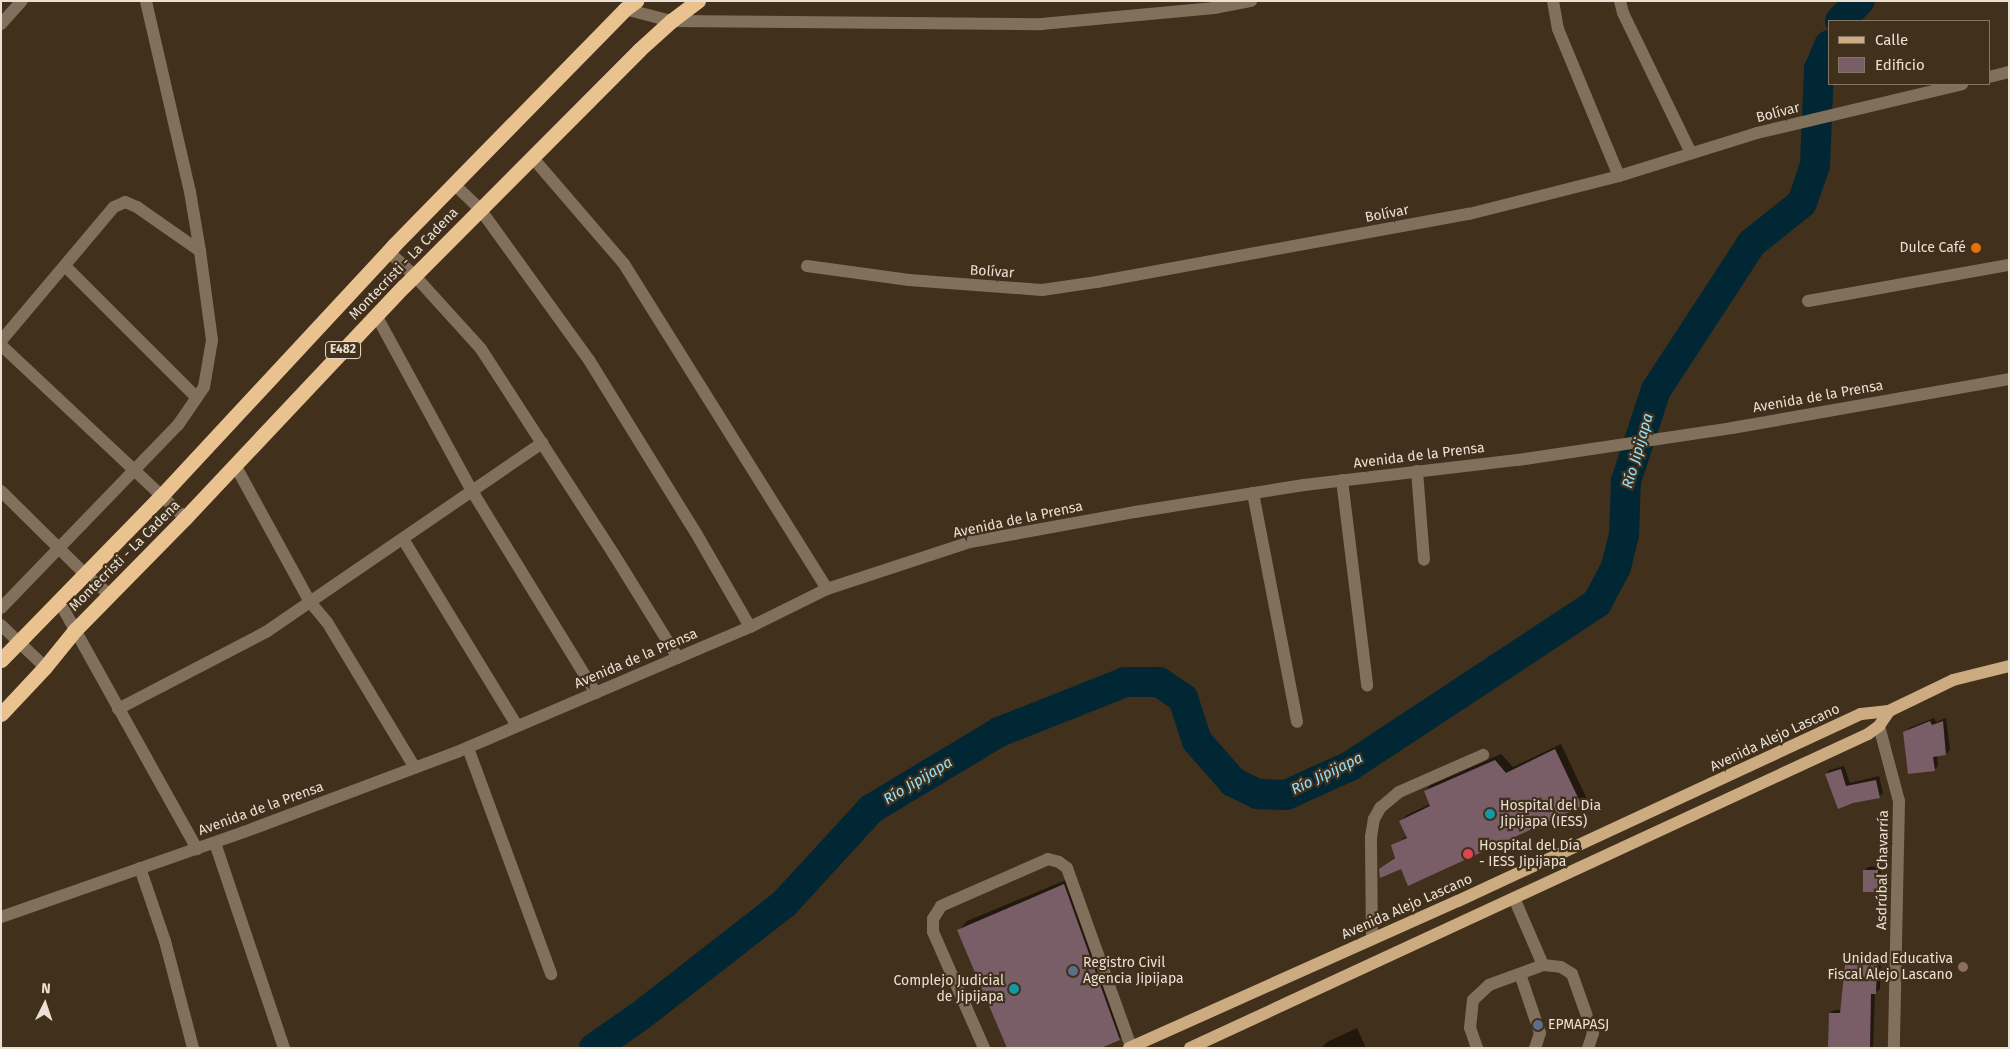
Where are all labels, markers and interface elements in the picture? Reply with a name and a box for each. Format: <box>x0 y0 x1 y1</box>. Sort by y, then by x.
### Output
legend <box>1828 20 1990 85</box>
text: Calle <box>1875 31 1908 49</box>
text: Edificio <box>1875 56 1925 74</box>
street label: Bolívar <box>1754 99 1802 127</box>
street label: Bolívar <box>1364 202 1410 226</box>
street label: Montecristi - La Cadena <box>346 204 462 324</box>
place label: Dulce Café <box>1900 240 1966 256</box>
marker: Dulce Café <box>1970 242 1982 254</box>
street label: Bolívar <box>969 262 1015 282</box>
road number: E482 <box>324 340 362 360</box>
street label: Avenida de la Prensa <box>1751 377 1885 417</box>
water label: Río Jipijapa <box>1619 411 1657 491</box>
street label: Avenida de la Prensa <box>1352 440 1486 472</box>
street label: Montecristi - La Cadena <box>66 497 184 615</box>
street label: Avenida de la Prensa <box>952 498 1084 542</box>
street label: Avenida de la Prensa <box>572 625 700 693</box>
street label: Avenida Alejo Lascano <box>1707 701 1843 775</box>
water label: Río Jipijapa <box>1288 749 1366 799</box>
water label: Río Jipijapa <box>880 753 956 809</box>
street label: Avenida de la Prensa <box>196 779 326 839</box>
place label: Hospital del Dia Jipijapa (IESS) <box>1500 798 1601 830</box>
marker: Hospital del Dia Jipijapa (IESS) <box>1484 808 1496 820</box>
street label: Asdrúbal Chavarría <box>1874 810 1892 930</box>
place label: Hospital del Día - IESS Jipijapa <box>1479 838 1580 870</box>
marker: Hospital del Día - IESS Jipijapa <box>1461 847 1475 861</box>
street label: Avenida Alejo Lascano <box>1339 871 1475 943</box>
place label: Unidad Educativa Fiscal Alejo Lascano <box>1827 951 1953 984</box>
place label: Registro Civil Agencia Jipijapa <box>1083 955 1184 988</box>
marker: Unidad Educativa Fiscal Alejo Lascano <box>1957 961 1969 973</box>
marker: Registro Civil Agencia Jipijapa <box>1067 965 1079 977</box>
place label: Complejo Judicial de Jipijapa <box>894 973 1004 1006</box>
north arrow <box>20 979 70 1029</box>
text: N <box>41 980 51 997</box>
marker: Complejo Judicial de Jipijapa <box>1008 983 1020 995</box>
place label: EPMAPASJ <box>1548 1017 1609 1033</box>
marker: EPMAPASJ <box>1532 1019 1544 1031</box>

